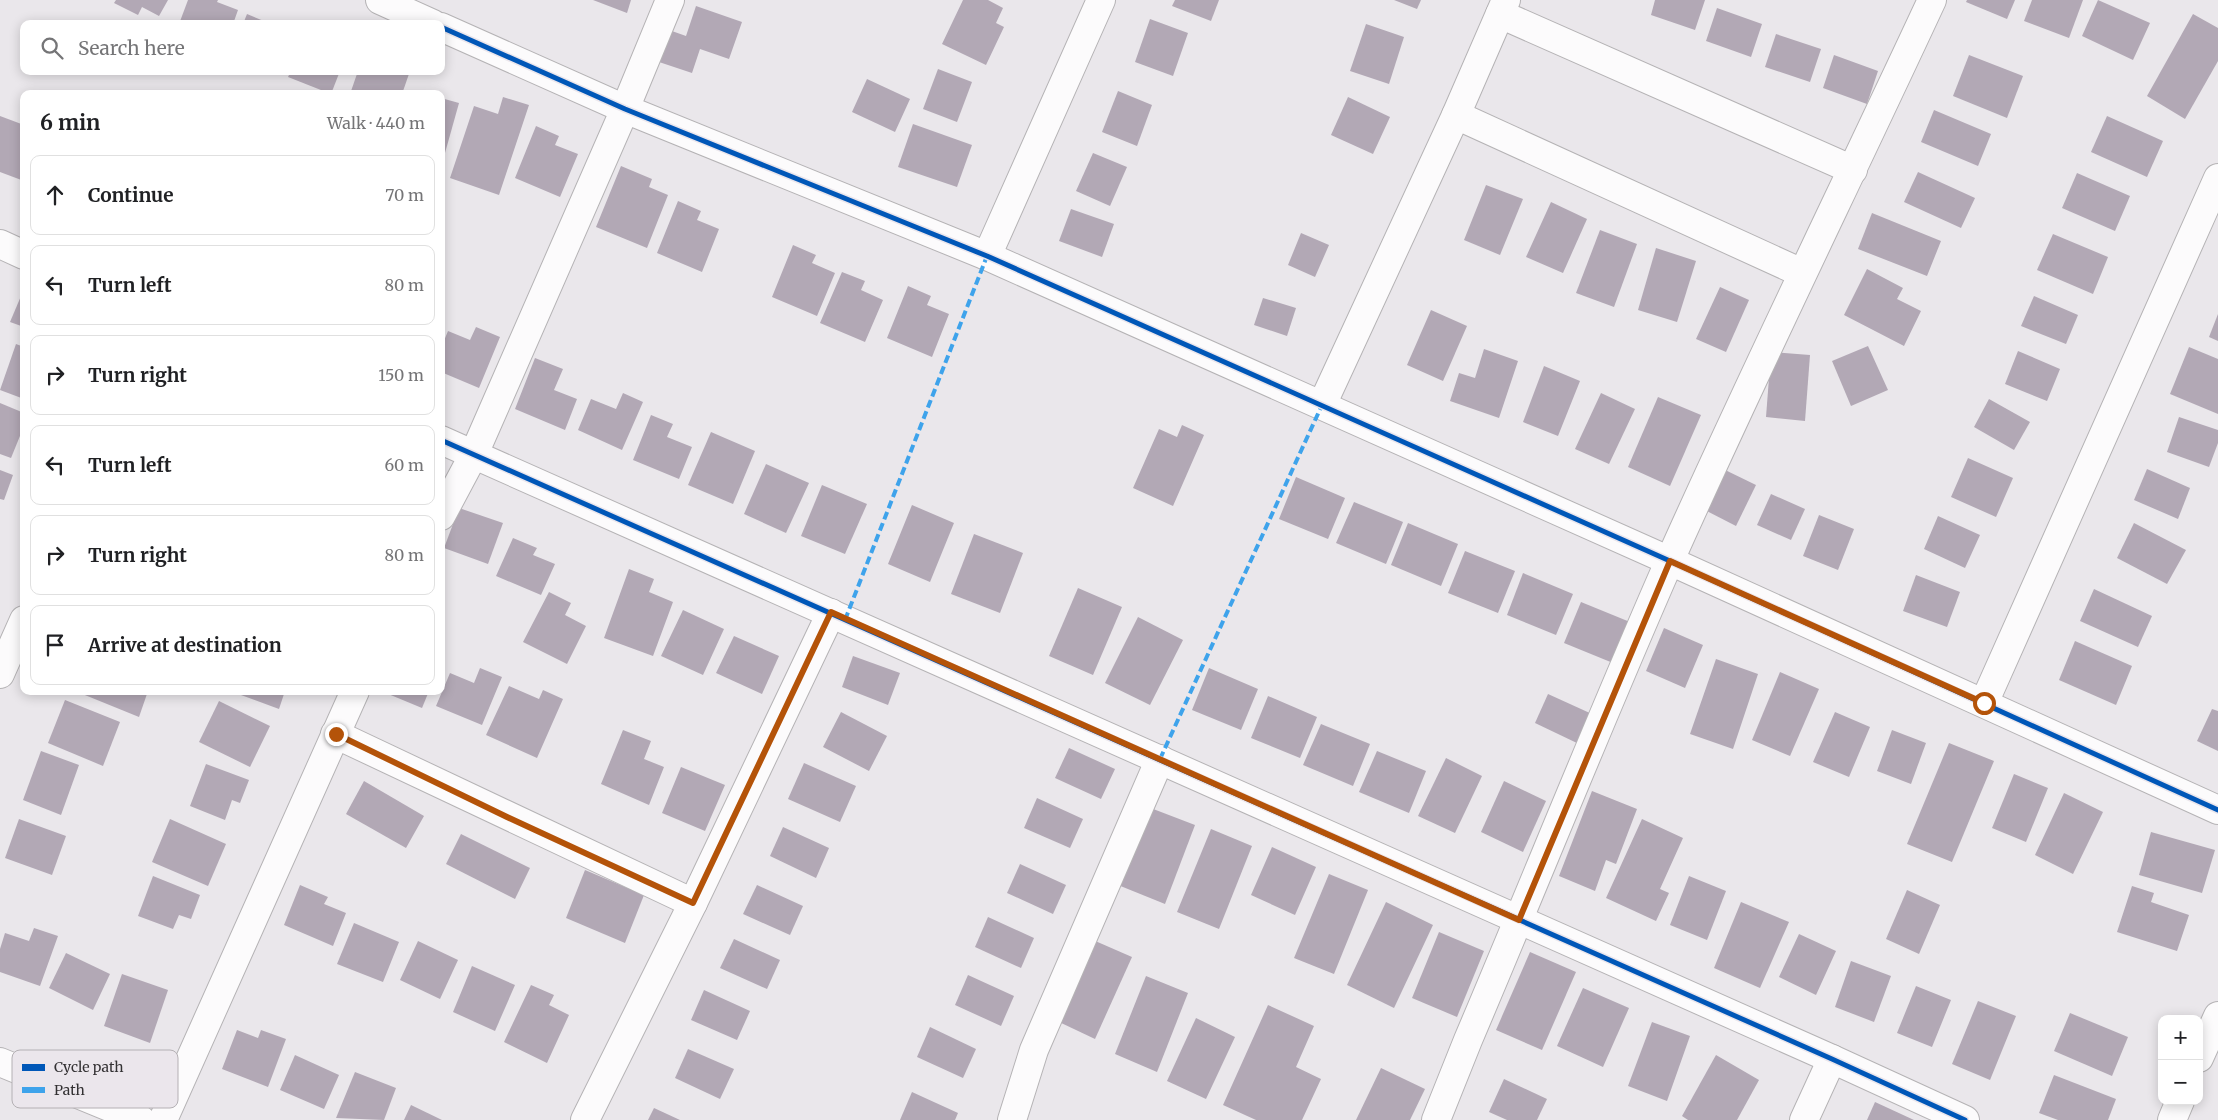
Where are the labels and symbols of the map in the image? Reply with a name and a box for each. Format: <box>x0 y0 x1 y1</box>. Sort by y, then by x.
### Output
route start <box>1973 692 1996 715</box>
route end <box>325 723 348 746</box>
legend <box>12 1050 178 1108</box>
text: Cycle path <box>54 1058 124 1076</box>
text: Path <box>54 1081 85 1099</box>

